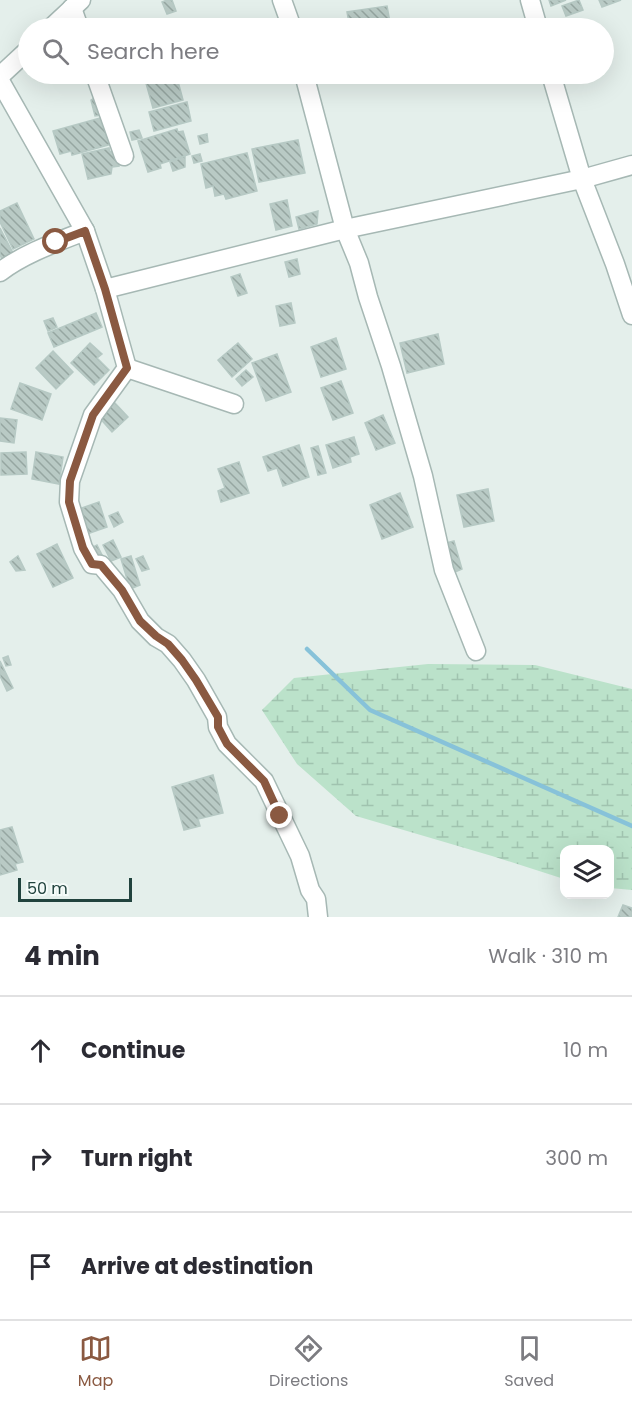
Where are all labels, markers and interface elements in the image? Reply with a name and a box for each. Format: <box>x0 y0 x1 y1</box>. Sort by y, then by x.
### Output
search box <box>18 18 614 84</box>
icon: search <box>39 35 72 68</box>
text: Search here <box>87 36 220 67</box>
route start <box>42 228 68 254</box>
route end <box>266 802 292 828</box>
map controls <box>560 845 614 899</box>
button: layers <box>560 845 614 899</box>
scale bar <box>18 875 132 902</box>
text: 50 m <box>27 877 68 900</box>
text: 4 min <box>24 938 100 974</box>
text: Walk · 310 m <box>488 942 608 970</box>
icon: ahead <box>24 1034 57 1067</box>
text: Continue <box>81 1035 185 1066</box>
text: 10 m <box>563 1036 608 1064</box>
icon: right <box>24 1142 57 1175</box>
text: Turn right <box>81 1143 192 1174</box>
text: 300 m <box>545 1144 608 1172</box>
icon: arrive <box>24 1250 57 1283</box>
text: Arrive at destination <box>81 1251 313 1282</box>
tab: Map <box>78 1332 113 1393</box>
tab: Directions <box>269 1332 348 1393</box>
tab: Saved <box>504 1332 554 1393</box>

